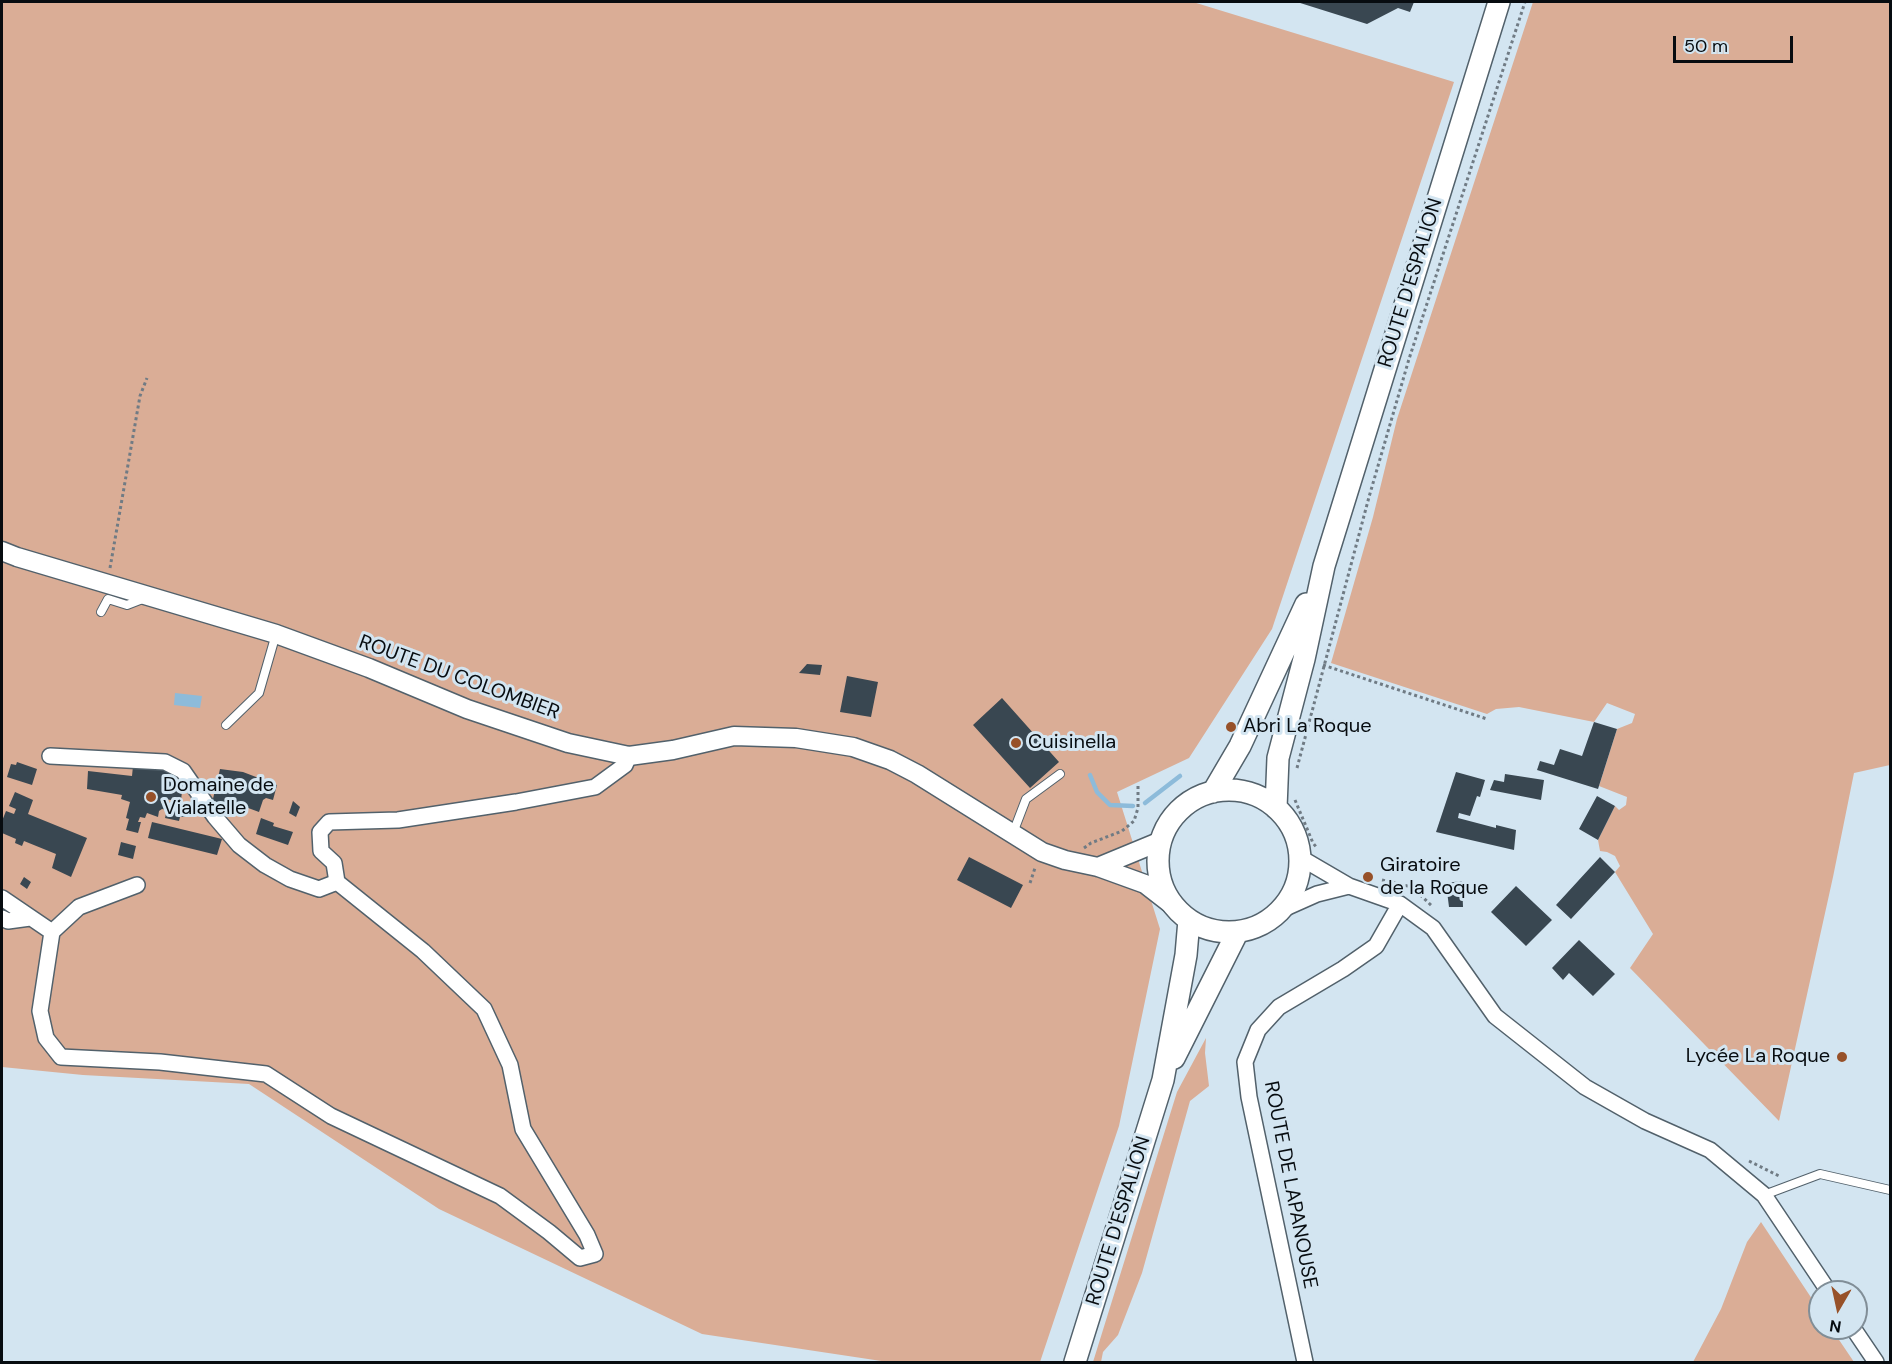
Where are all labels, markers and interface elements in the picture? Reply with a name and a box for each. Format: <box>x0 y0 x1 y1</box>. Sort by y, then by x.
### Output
scale bar <box>1676 24 1796 62</box>
text: 50 m <box>1684 34 1728 58</box>
street label: ROUTE D'ESPALION <box>1374 195 1448 371</box>
street label: ROUTE DU COLOMBIER <box>355 631 563 725</box>
place label: Abri La Roque <box>1243 715 1372 739</box>
marker: Abri La Roque <box>1224 720 1238 734</box>
place label: Cuisinella <box>1028 731 1116 755</box>
marker: Cuisinella <box>1009 736 1023 750</box>
place label: Domaine de Vialatelle <box>163 774 274 821</box>
marker: Domaine de Vialatelle <box>144 790 158 804</box>
place label: Giratoire de la Roque <box>1380 854 1488 901</box>
marker: Giratoire de la Roque <box>1361 870 1375 884</box>
place label: Lycée La Roque <box>1686 1045 1830 1069</box>
marker: Lycée La Roque <box>1835 1050 1849 1064</box>
street label: ROUTE DE LAPANOUSE <box>1258 1079 1322 1291</box>
street label: ROUTE D'ESPALION <box>1082 1133 1156 1309</box>
north arrow <box>1808 1280 1868 1340</box>
text: N <box>1828 1315 1843 1338</box>

